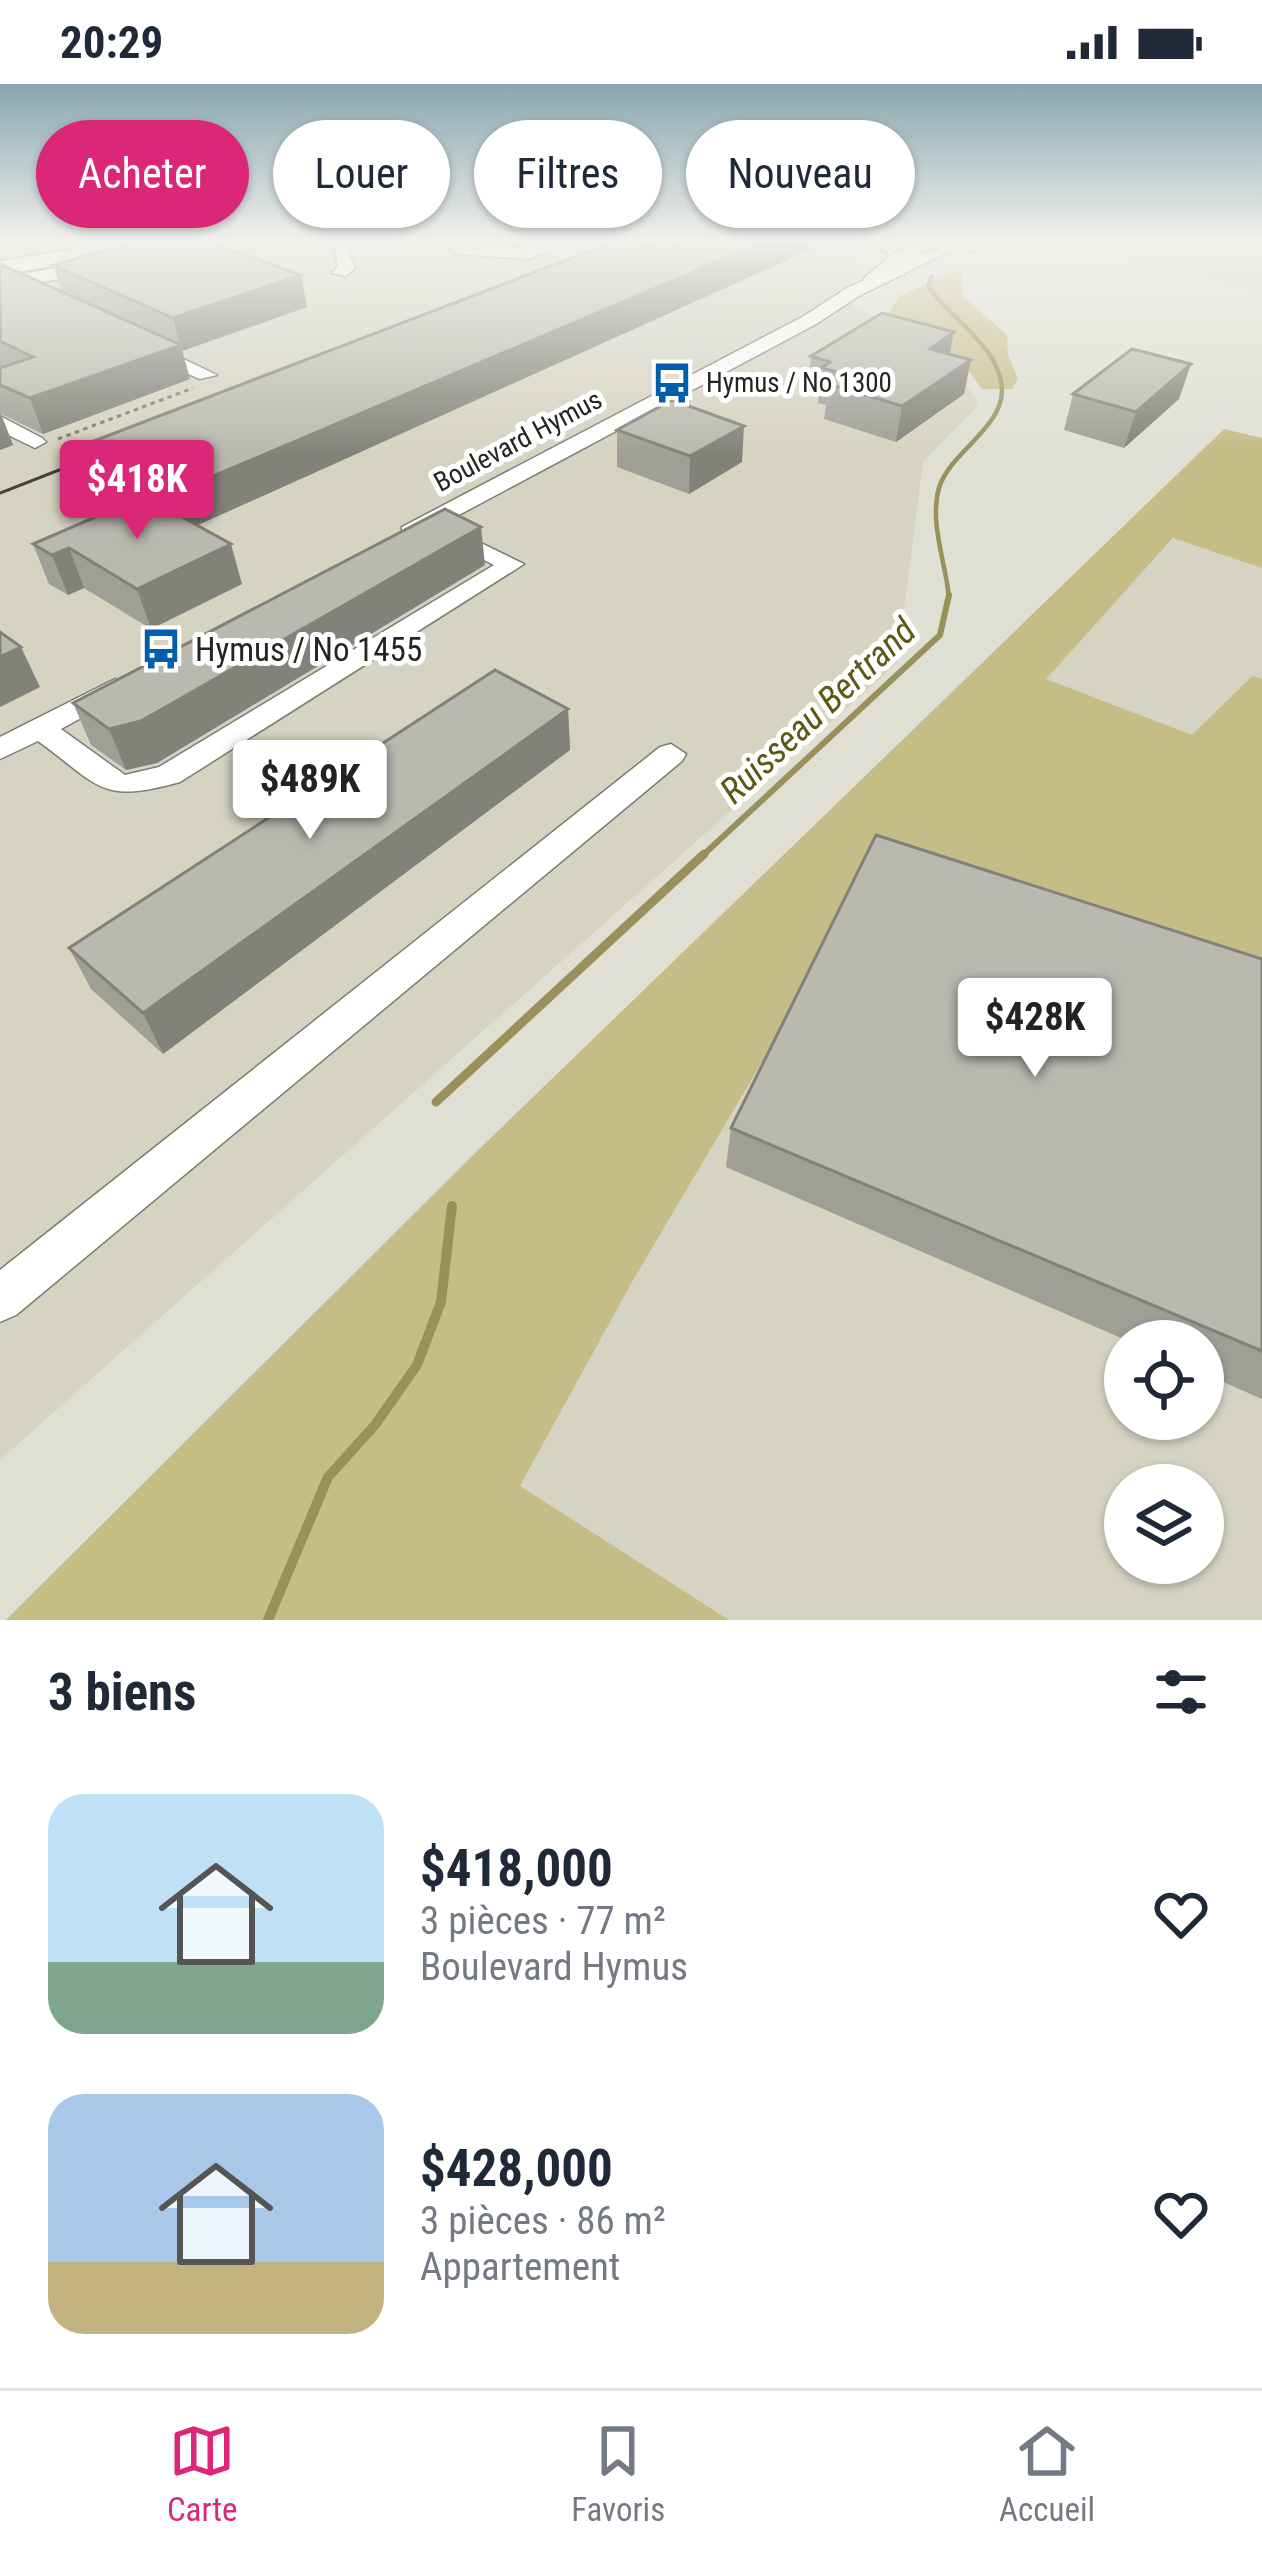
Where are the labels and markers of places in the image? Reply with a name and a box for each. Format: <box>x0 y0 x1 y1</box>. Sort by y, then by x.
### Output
bus stop icon: Hymus / No 1300 <box>649 360 695 406</box>
place label: Hymus / No 1300 <box>706 367 892 399</box>
pin: $418K <box>53 440 221 542</box>
bus stop icon: Hymus / No 1455 <box>138 626 184 672</box>
place label: Hymus / No 1455 <box>195 630 422 669</box>
pin: $489K <box>226 740 394 842</box>
pin: $428K <box>951 978 1119 1080</box>

